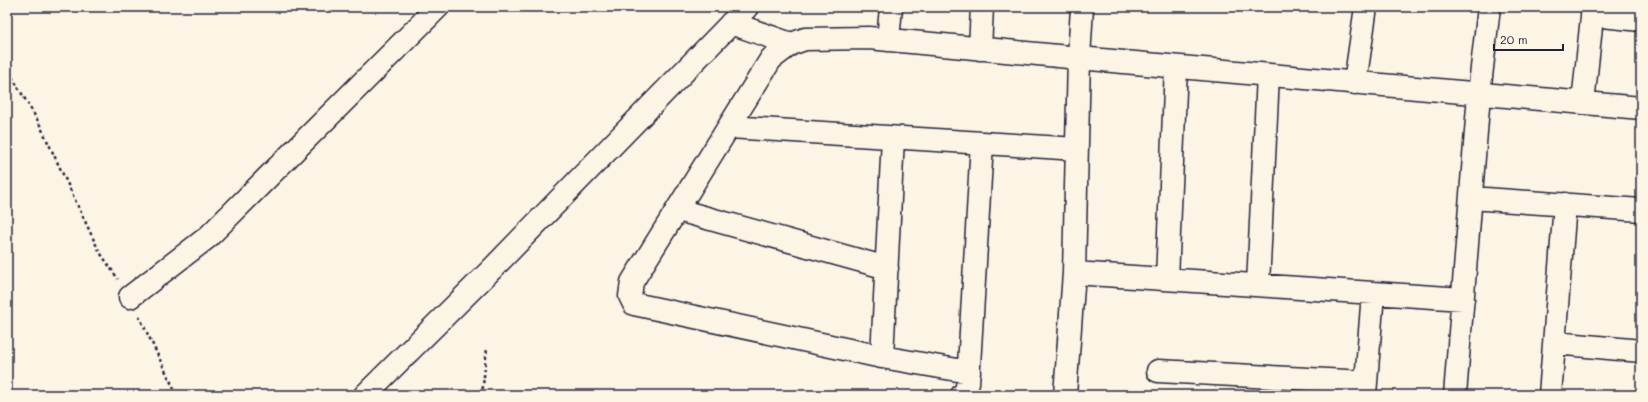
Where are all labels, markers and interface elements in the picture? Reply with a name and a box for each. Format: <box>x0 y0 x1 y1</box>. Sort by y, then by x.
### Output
scale bar <box>1494 26 1563 52</box>
text: 20 m <box>1500 31 1528 47</box>

